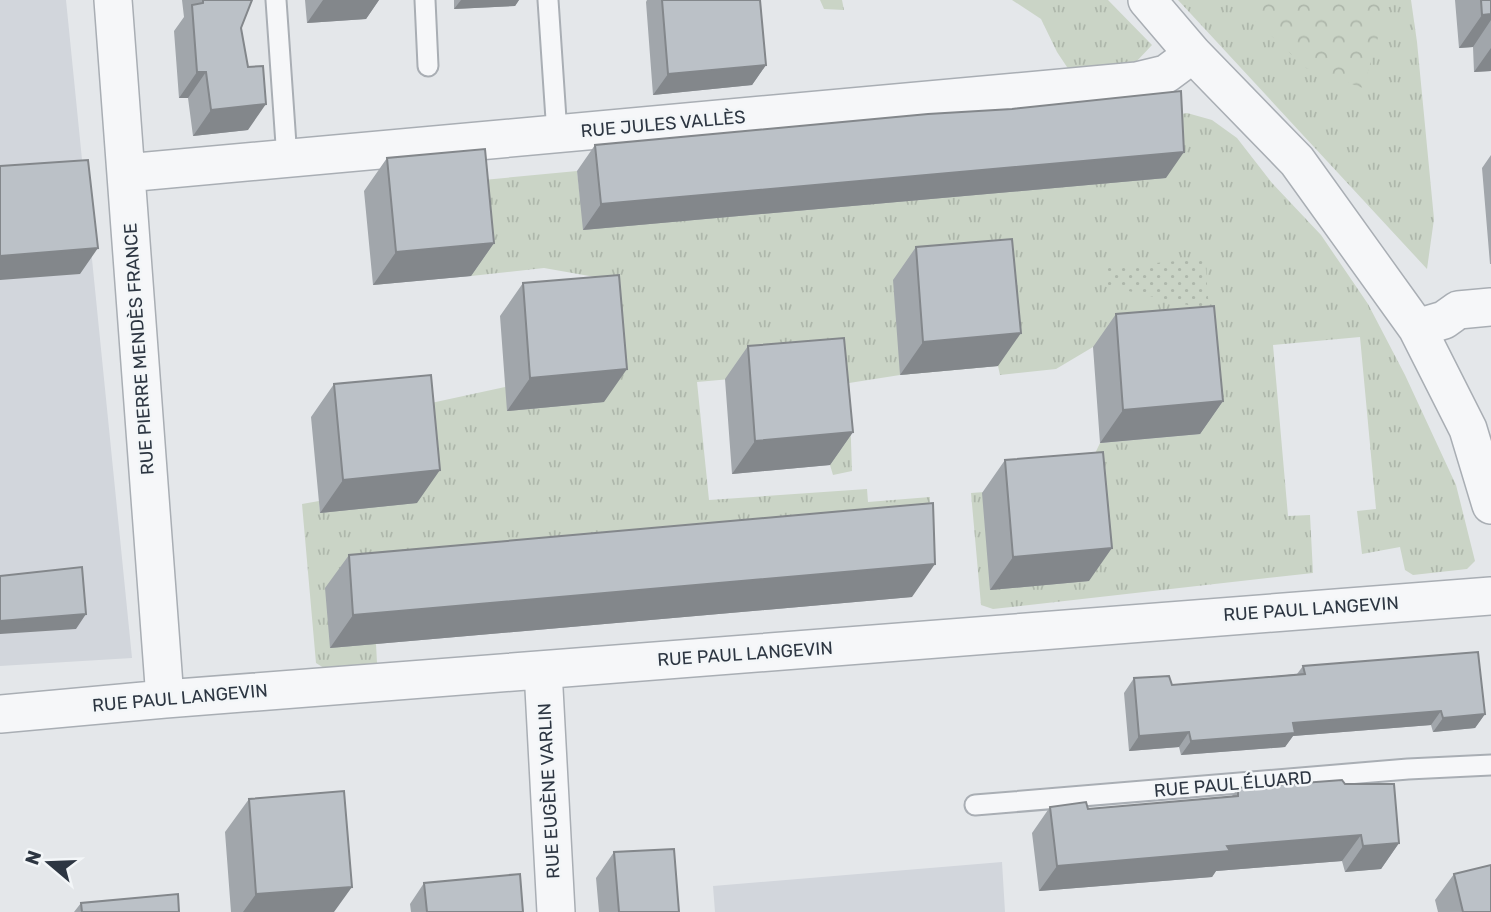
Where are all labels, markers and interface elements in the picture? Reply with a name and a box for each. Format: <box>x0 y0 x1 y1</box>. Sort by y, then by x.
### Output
street label: RUE JULES VALLÈS <box>580 106 746 142</box>
street label: RUE PIERRE MENDÈS FRANCE <box>119 222 159 476</box>
street label: RUE PAUL LANGEVIN <box>1222 592 1400 626</box>
street label: RUE PAUL LANGEVIN <box>656 637 834 671</box>
street label: RUE PAUL LANGEVIN <box>91 679 269 717</box>
street label: RUE EUGÈNE VARLIN <box>533 703 565 879</box>
street label: RUE PAUL ÉLUARD <box>1153 766 1313 802</box>
north arrow <box>14 828 84 898</box>
text: N <box>20 847 46 868</box>

